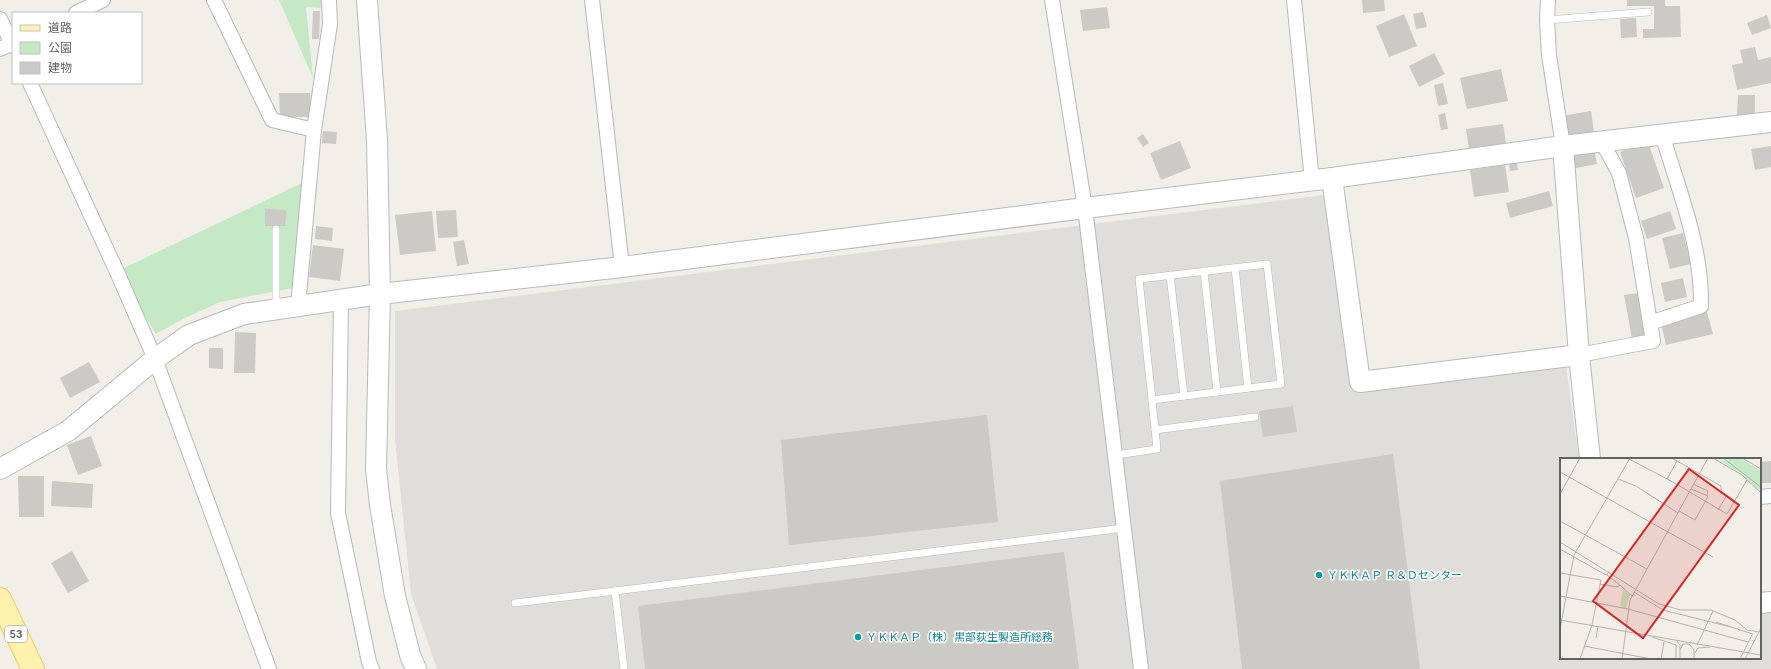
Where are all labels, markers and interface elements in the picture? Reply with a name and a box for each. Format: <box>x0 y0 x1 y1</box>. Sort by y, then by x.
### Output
legend <box>12 12 142 84</box>
text: 道路 <box>48 20 72 35</box>
text: 公園 <box>48 40 72 55</box>
text: 建物 <box>48 60 72 75</box>
inset map <box>1560 458 1761 659</box>
place label: ＹＫＫＡＰ Ｒ＆Ｄセンター <box>1327 568 1462 582</box>
marker: ＹＫＫＡＰ Ｒ＆Ｄセンター <box>1314 570 1324 580</box>
road number: 53 <box>5 626 27 642</box>
place label: ＹＫＫＡＰ（株）黒部荻生製造所総務 <box>866 630 1053 644</box>
marker: ＹＫＫＡＰ（株）黒部荻生製造所総務 <box>853 632 863 642</box>

